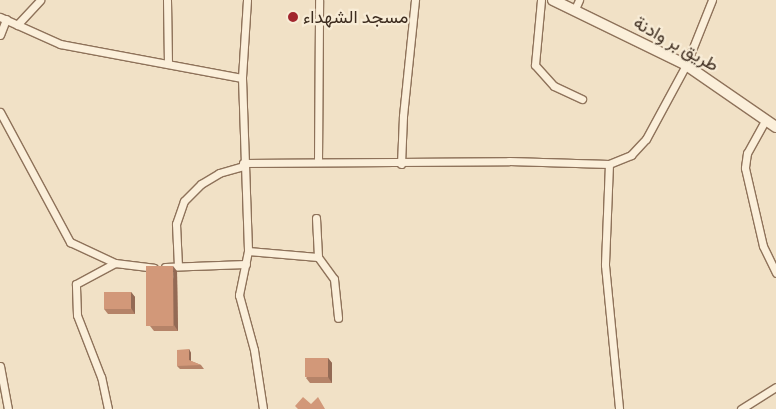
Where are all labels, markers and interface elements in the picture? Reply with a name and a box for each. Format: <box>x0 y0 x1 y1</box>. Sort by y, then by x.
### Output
place label: مسجد الشهداء <box>303 6 408 28</box>
marker: مسجد الشهداء <box>287 11 299 23</box>
street label: طريق بر وادنة <box>630 12 722 76</box>

